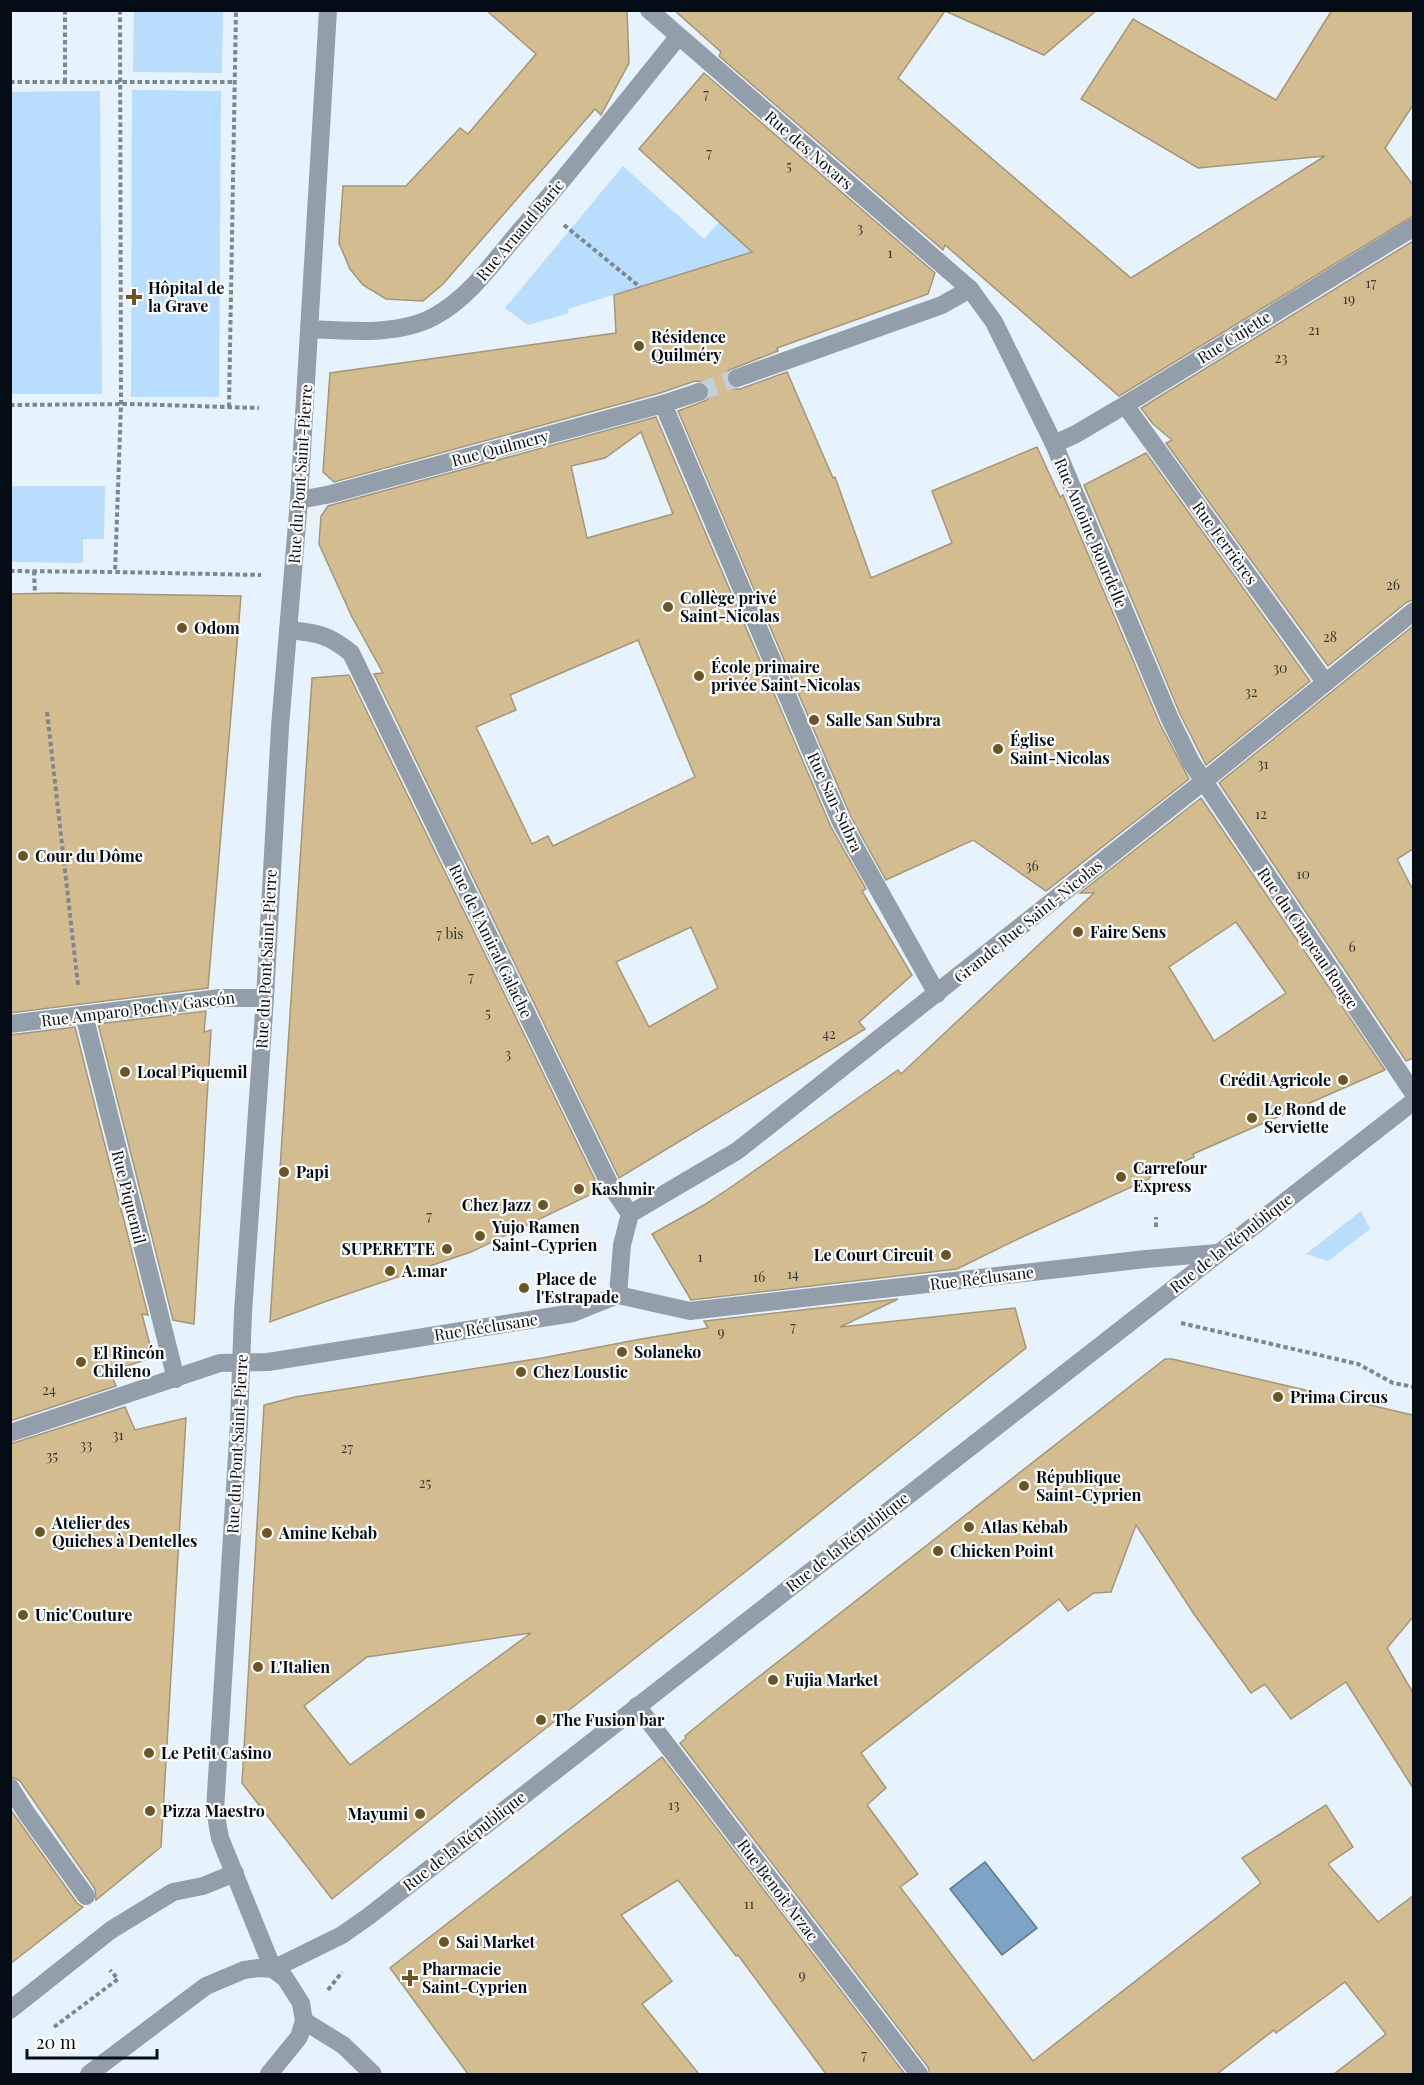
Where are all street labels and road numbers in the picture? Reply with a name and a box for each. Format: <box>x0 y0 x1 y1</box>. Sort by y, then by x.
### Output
street label: Rue des Novars <box>761 106 858 194</box>
street label: Rue Arnaud Baric <box>471 174 568 285</box>
street label: Rue Cujette <box>1193 306 1275 368</box>
street label: Rue du Pont Saint-Pierre <box>283 384 316 564</box>
street label: Rue Quilmery <box>449 424 551 471</box>
street label: Rue Antoine Bourdelle <box>1050 455 1133 611</box>
street label: Rue Ferrières <box>1188 497 1263 588</box>
street label: Rue San-Subra <box>803 749 868 855</box>
street label: Grande Rue Saint-Nicolas <box>949 854 1106 987</box>
street label: Rue de l'Amiral Galache <box>445 860 538 1021</box>
street label: Rue du Chapeau Rouge <box>1253 863 1364 1012</box>
street label: Rue du Pont Saint-Pierre <box>250 869 281 1049</box>
street label: Rue Amparo Poch y Gascón <box>40 986 236 1031</box>
street label: Rue Piquemil <box>108 1148 151 1246</box>
street label: Rue de la République <box>1165 1188 1296 1297</box>
street label: Rue Réclusane <box>929 1261 1035 1294</box>
street label: Rue Réclusane <box>433 1308 539 1345</box>
street label: Rue du Pont Saint-Pierre <box>221 1354 252 1534</box>
street label: Rue de la République <box>781 1487 912 1596</box>
street label: Rue de la République <box>398 1786 529 1895</box>
street label: Rue Benoît Arzac <box>733 1835 824 1945</box>

